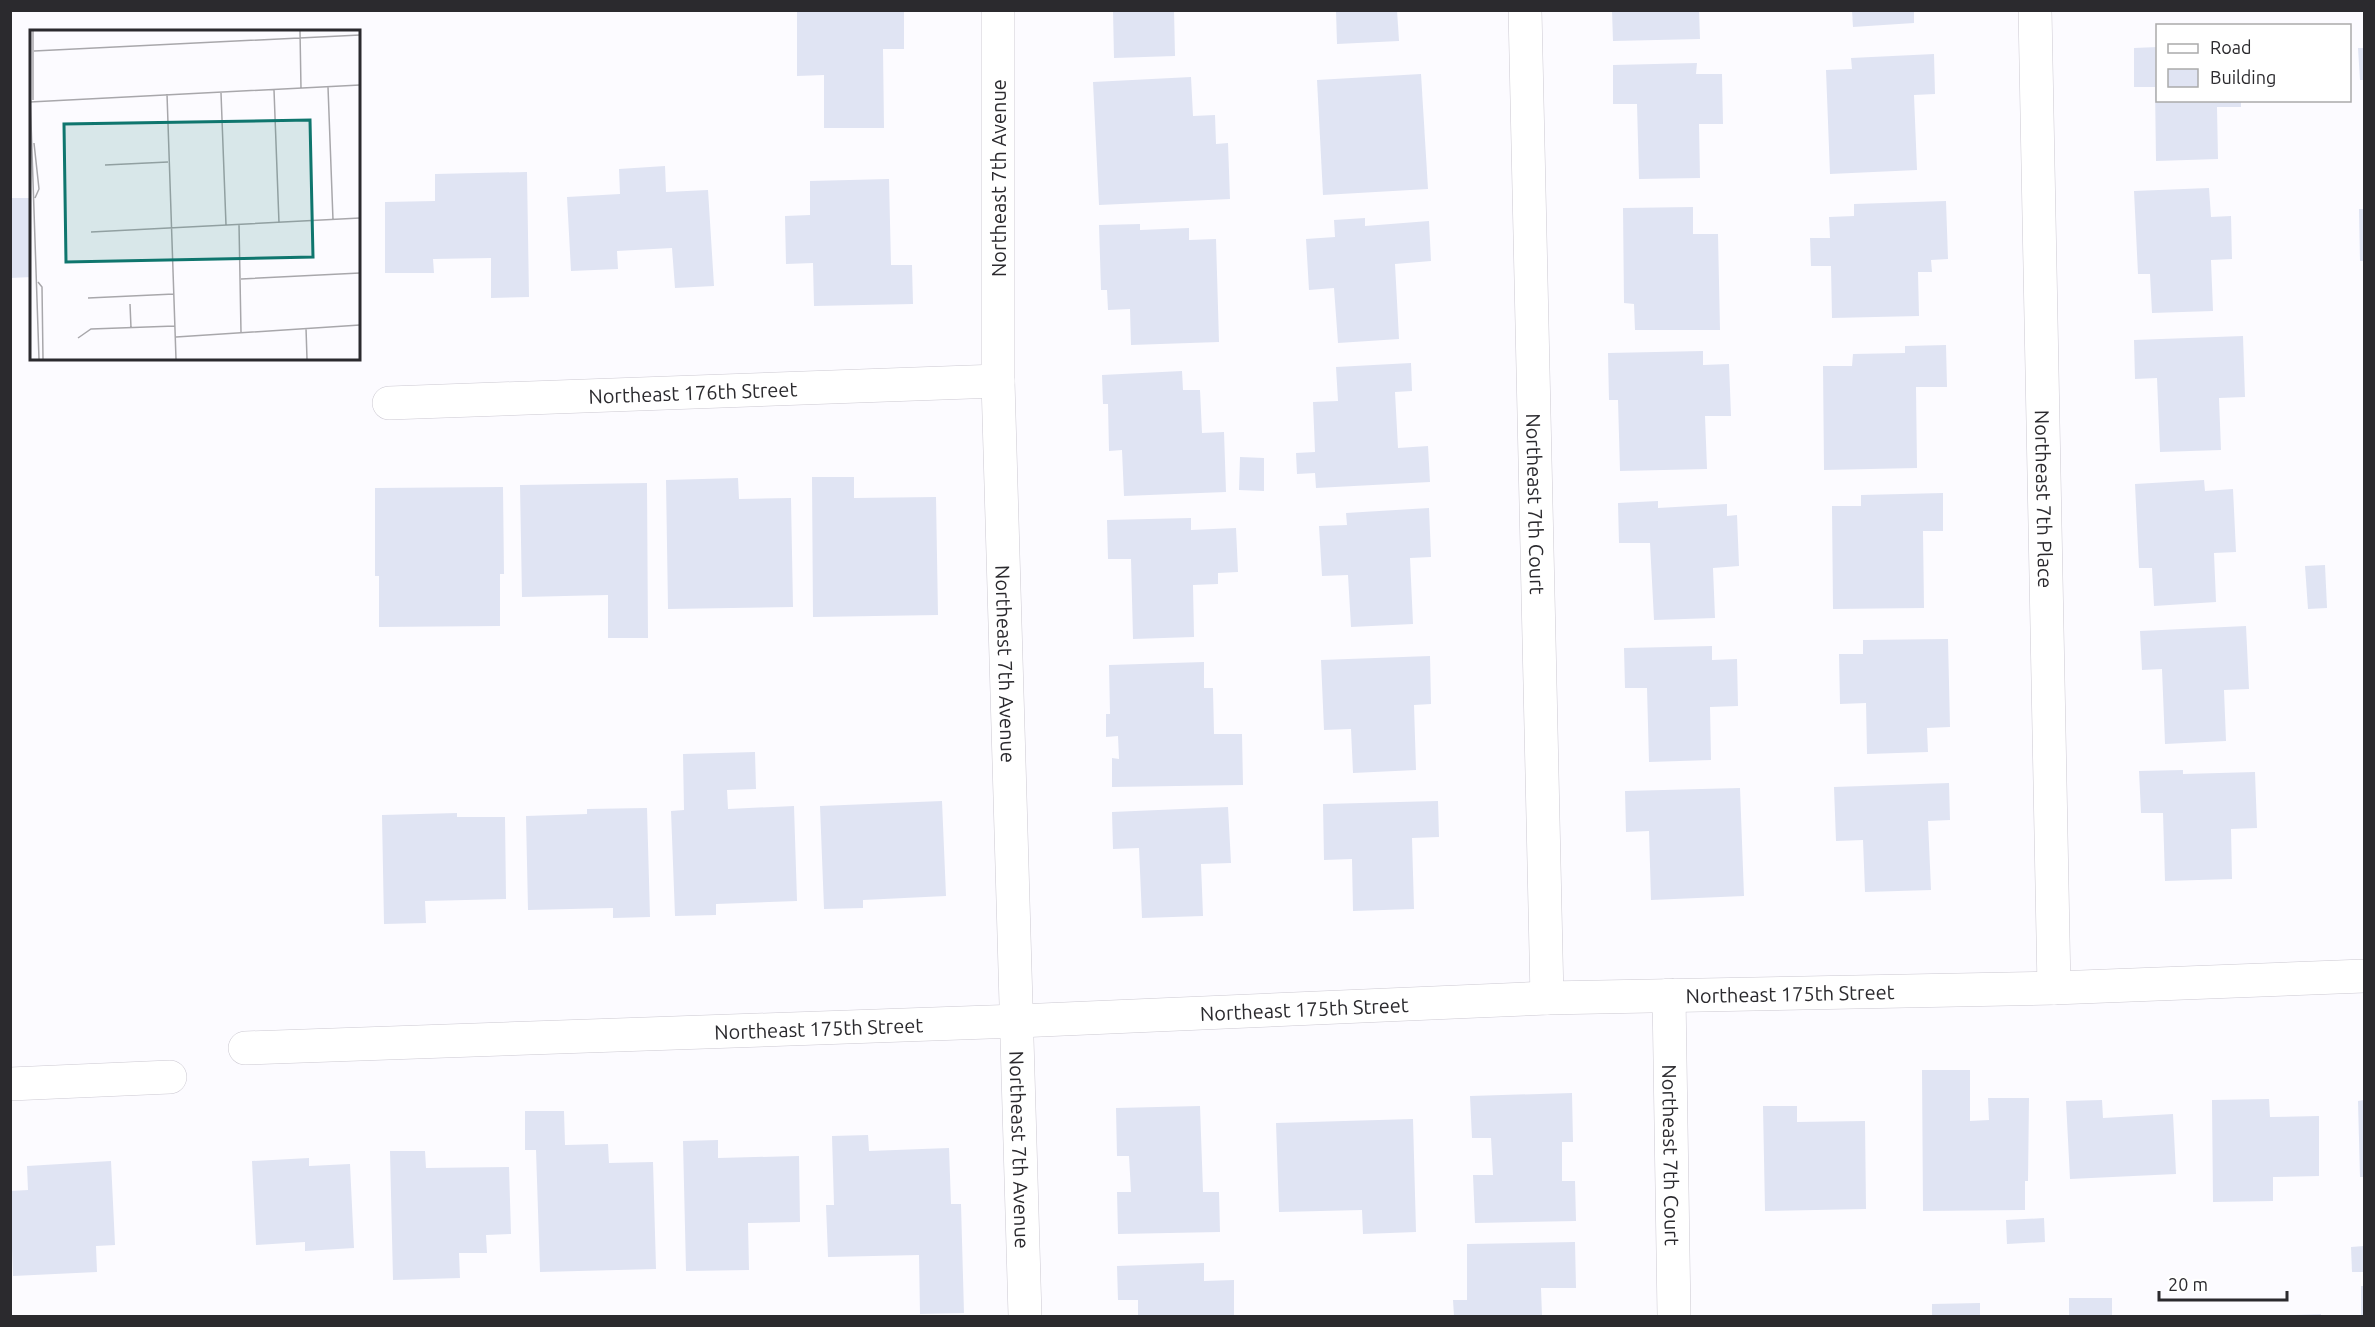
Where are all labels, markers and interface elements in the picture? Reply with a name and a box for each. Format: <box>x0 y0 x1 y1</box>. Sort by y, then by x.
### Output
legend <box>2156 24 2351 102</box>
inset map <box>30 30 360 360</box>
text: Road <box>2210 37 2252 57</box>
text: Building <box>2210 67 2276 87</box>
street label: Northeast 7th Avenue <box>987 79 1010 277</box>
street label: Northeast 176th Street <box>588 377 798 407</box>
street label: Northeast 7th Place <box>2031 410 2058 588</box>
street label: Northeast 7th Court <box>1522 413 1550 595</box>
street label: Northeast 7th Avenue <box>992 565 1021 763</box>
street label: Northeast 175th Street <box>1685 980 1895 1007</box>
street label: Northeast 175th Street <box>1199 993 1409 1025</box>
street label: Northeast 175th Street <box>714 1013 924 1043</box>
street label: Northeast 7th Avenue <box>1006 1050 1035 1249</box>
street label: Northeast 7th Court <box>1659 1064 1684 1246</box>
scale bar <box>2159 1264 2286 1302</box>
text: 20 m <box>2168 1274 2208 1294</box>

